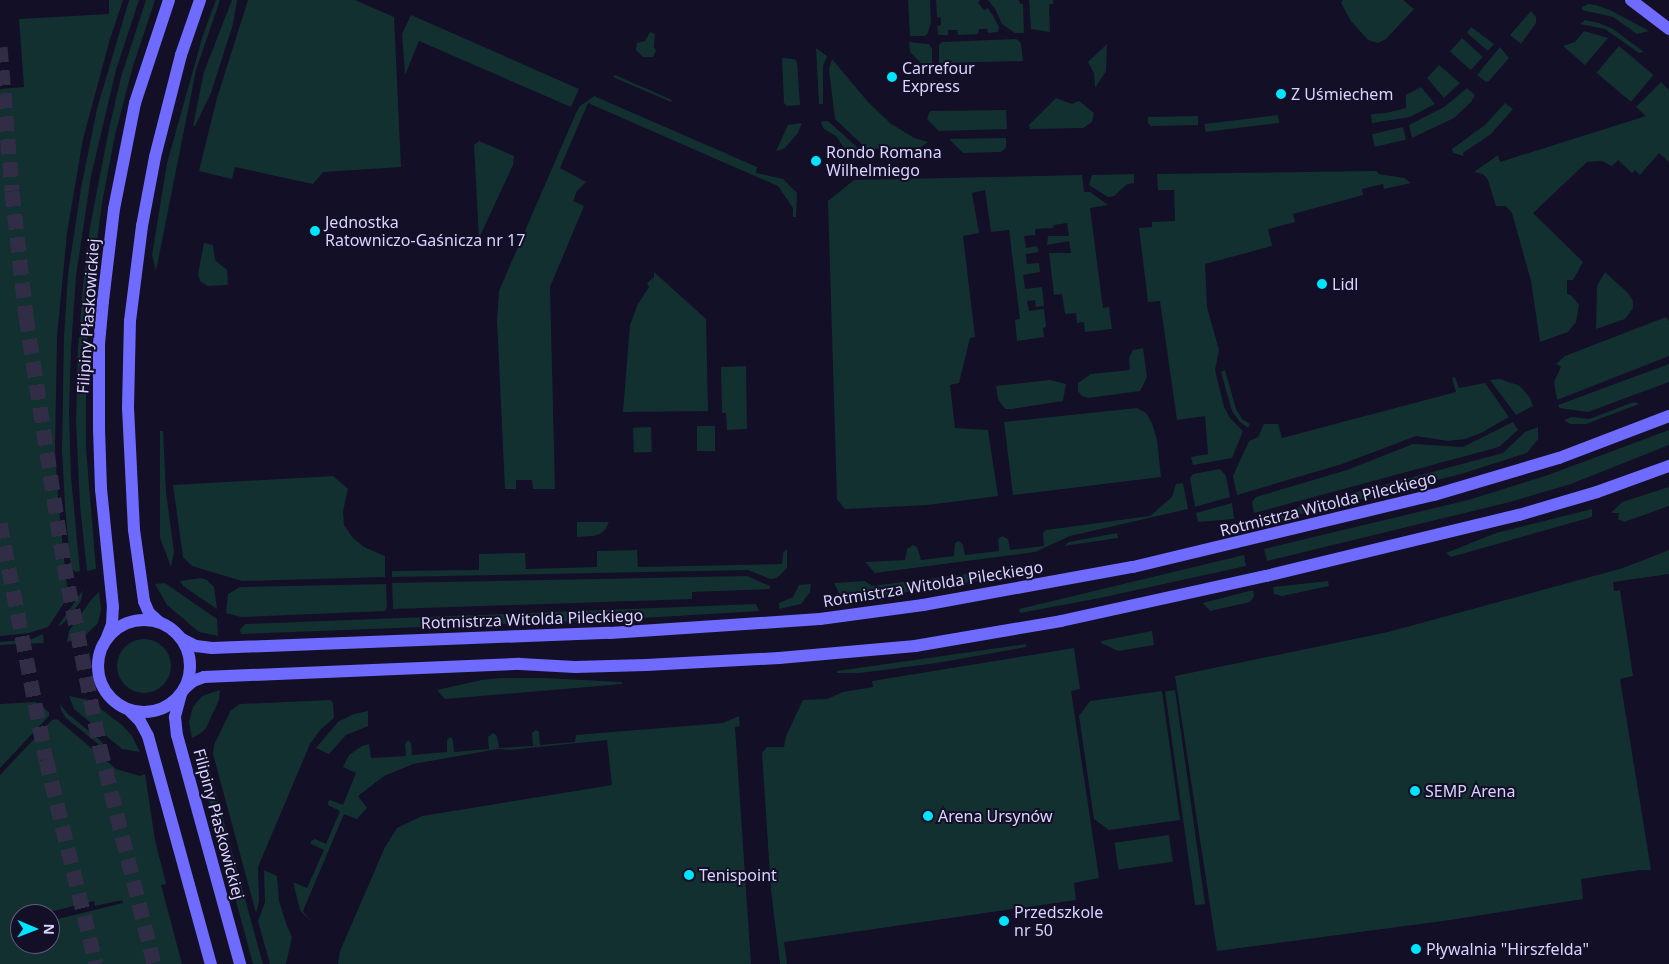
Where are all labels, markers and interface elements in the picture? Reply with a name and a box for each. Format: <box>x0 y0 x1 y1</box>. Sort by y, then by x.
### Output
place label: Carrefour Express <box>902 58 975 96</box>
marker: Carrefour Express <box>886 71 898 83</box>
place label: Z Uśmiechem <box>1291 84 1393 104</box>
marker: Z Uśmiechem <box>1275 88 1287 100</box>
place label: Rondo Romana Wilhelmiego <box>826 142 942 180</box>
marker: Rondo Romana Wilhelmiego <box>810 155 822 167</box>
place label: Jednostka Ratowniczo-Gaśnicza nr 17 <box>325 212 525 250</box>
marker: Jednostka Ratowniczo-Gaśnicza nr 17 <box>309 225 321 237</box>
street label: Filipiny Płaskowickiej <box>73 238 103 394</box>
place label: Lidl <box>1332 274 1358 294</box>
marker: Lidl <box>1316 278 1328 290</box>
street label: Rotmistrza Witolda Pileckiego <box>1218 468 1438 540</box>
street label: Rotmistrza Witolda Pileckiego <box>822 557 1044 611</box>
street label: Rotmistrza Witolda Pileckiego <box>420 606 644 632</box>
street label: Filipiny Płaskowickiej <box>190 746 248 902</box>
place label: SEMP Arena <box>1425 781 1515 801</box>
marker: SEMP Arena <box>1409 785 1421 797</box>
place label: Arena Ursynów <box>938 806 1053 826</box>
marker: Arena Ursynów <box>922 810 934 822</box>
place label: Tenispoint <box>699 865 777 885</box>
marker: Tenispoint <box>683 869 695 881</box>
place label: Przedszkole nr 50 <box>1014 902 1103 940</box>
north arrow <box>10 904 60 954</box>
marker: Przedszkole nr 50 <box>998 915 1010 927</box>
text: N <box>40 923 59 935</box>
place label: Pływalnia "Hirszfelda" <box>1426 939 1589 959</box>
marker: Pływalnia "Hirszfelda" <box>1410 943 1422 955</box>

